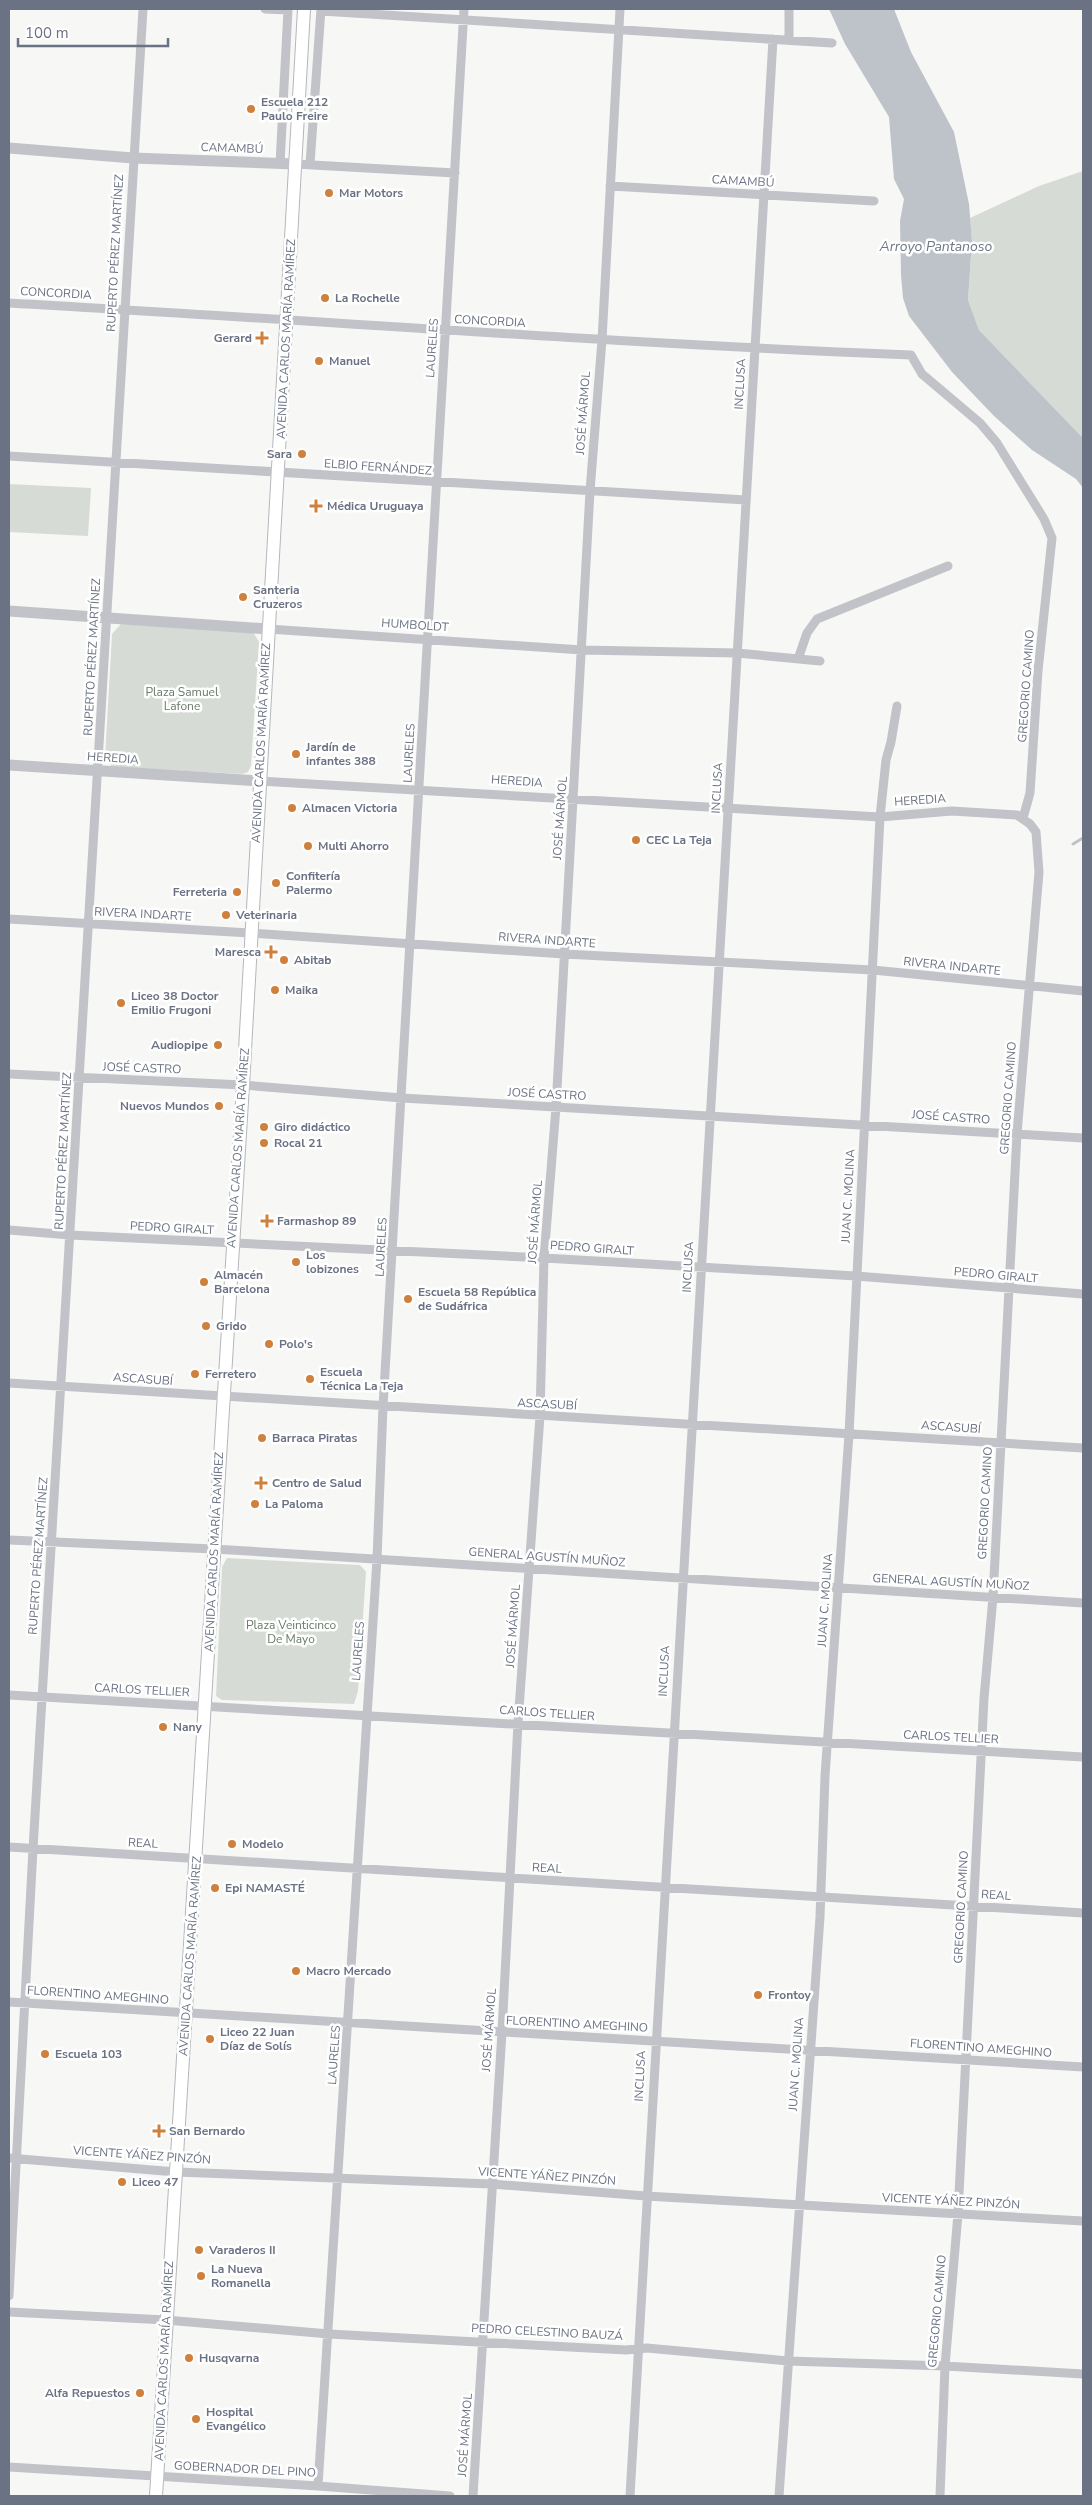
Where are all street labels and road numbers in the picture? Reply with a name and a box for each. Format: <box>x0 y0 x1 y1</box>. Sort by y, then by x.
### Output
street label: CAMAMBÚ <box>200 139 264 157</box>
street label: CAMAMBÚ <box>711 171 775 191</box>
street label: RUPERTO PÉREZ MARTÍNEZ <box>103 174 127 332</box>
street label: AVENIDA CARLOS MARÍA RAMÍREZ <box>273 239 299 439</box>
street label: CONCORDIA <box>20 283 92 303</box>
street label: CONCORDIA <box>454 311 526 331</box>
street label: LAURELES <box>422 318 442 378</box>
street label: INCLUSA <box>731 358 749 410</box>
street label: JOSÉ MÁRMOL <box>572 370 594 456</box>
street label: ELBIO FERNÁNDEZ <box>324 455 432 479</box>
street label: RUPERTO PÉREZ MARTÍNEZ <box>80 578 104 736</box>
street label: HUMBOLDT <box>381 615 450 635</box>
street label: GREGORIO CAMINO <box>1014 629 1038 743</box>
street label: AVENIDA CARLOS MARÍA RAMÍREZ <box>248 643 274 843</box>
street label: LAURELES <box>399 723 419 783</box>
street label: HEREDIA <box>87 748 140 768</box>
street label: INCLUSA <box>708 762 726 814</box>
street label: HEREDIA <box>491 771 544 791</box>
street label: JOSÉ MÁRMOL <box>549 775 571 861</box>
street label: HEREDIA <box>894 790 947 810</box>
street label: RIVERA INDARTE <box>94 903 192 925</box>
street label: RIVERA INDARTE <box>498 929 596 951</box>
street label: RIVERA INDARTE <box>903 953 1001 979</box>
street label: GREGORIO CAMINO <box>996 1041 1020 1155</box>
street label: AVENIDA CARLOS MARÍA RAMÍREZ <box>223 1048 253 1248</box>
street label: JOSÉ CASTRO <box>101 1059 182 1077</box>
street label: RUPERTO PÉREZ MARTÍNEZ <box>51 1072 75 1230</box>
street label: JOSÉ CASTRO <box>506 1084 587 1104</box>
street label: JOSÉ CASTRO <box>910 1106 991 1128</box>
street label: JUAN C. MOLINA <box>837 1148 858 1244</box>
street label: JOSÉ MÁRMOL <box>524 1179 546 1265</box>
street label: LAURELES <box>371 1217 391 1277</box>
street label: PEDRO GIRALT <box>129 1218 215 1238</box>
street label: PEDRO GIRALT <box>549 1237 635 1259</box>
street label: INCLUSA <box>679 1241 697 1293</box>
street label: PEDRO GIRALT <box>953 1263 1040 1287</box>
street label: ASCASUBÍ <box>113 1369 174 1389</box>
street label: ASCASUBÍ <box>517 1394 578 1414</box>
street label: ASCASUBÍ <box>921 1417 982 1437</box>
street label: GREGORIO CAMINO <box>974 1446 996 1560</box>
street label: AVENIDA CARLOS MARÍA RAMÍREZ <box>201 1452 227 1652</box>
street label: RUPERTO PÉREZ MARTÍNEZ <box>25 1477 51 1635</box>
street label: GENERAL AGUSTÍN MUÑOZ <box>468 1544 626 1570</box>
street label: JUAN C. MOLINA <box>814 1552 836 1648</box>
street label: GENERAL AGUSTÍN MUÑOZ <box>872 1570 1030 1594</box>
street label: JOSÉ MÁRMOL <box>502 1583 524 1669</box>
street label: LAURELES <box>348 1621 368 1681</box>
street label: INCLUSA <box>655 1645 673 1697</box>
street label: CARLOS TELLIER <box>94 1680 190 1700</box>
street label: CARLOS TELLIER <box>499 1702 595 1724</box>
street label: CARLOS TELLIER <box>903 1727 999 1747</box>
street label: REAL <box>128 1834 159 1852</box>
street label: GREGORIO CAMINO <box>950 1850 972 1964</box>
street label: AVENIDA CARLOS MARÍA RAMÍREZ <box>175 1856 205 2056</box>
street label: REAL <box>532 1859 563 1877</box>
street label: REAL <box>980 1886 1012 1904</box>
street label: FLORENTINO AMEGHINO <box>27 1982 169 2008</box>
street label: JOSÉ MÁRMOL <box>478 1987 500 2073</box>
street label: FLORENTINO AMEGHINO <box>506 2012 648 2036</box>
street label: JUAN C. MOLINA <box>785 2016 807 2112</box>
street label: LAURELES <box>324 2025 344 2085</box>
street label: FLORENTINO AMEGHINO <box>910 2035 1052 2061</box>
street label: INCLUSA <box>631 2050 649 2102</box>
street label: VICENTE YÁÑEZ PINZÓN <box>71 2142 212 2168</box>
street label: VICENTE YÁÑEZ PINZÓN <box>476 2163 617 2189</box>
street label: VICENTE YÁÑEZ PINZÓN <box>881 2189 1020 2213</box>
street label: GREGORIO CAMINO <box>924 2254 950 2368</box>
street label: AVENIDA CARLOS MARÍA RAMÍREZ <box>151 2261 177 2461</box>
street label: PEDRO CELESTINO BAUZÁ <box>471 2320 624 2344</box>
street label: JOSÉ MÁRMOL <box>454 2392 476 2478</box>
street label: GOBERNADOR DEL PINO <box>174 2457 316 2481</box>

